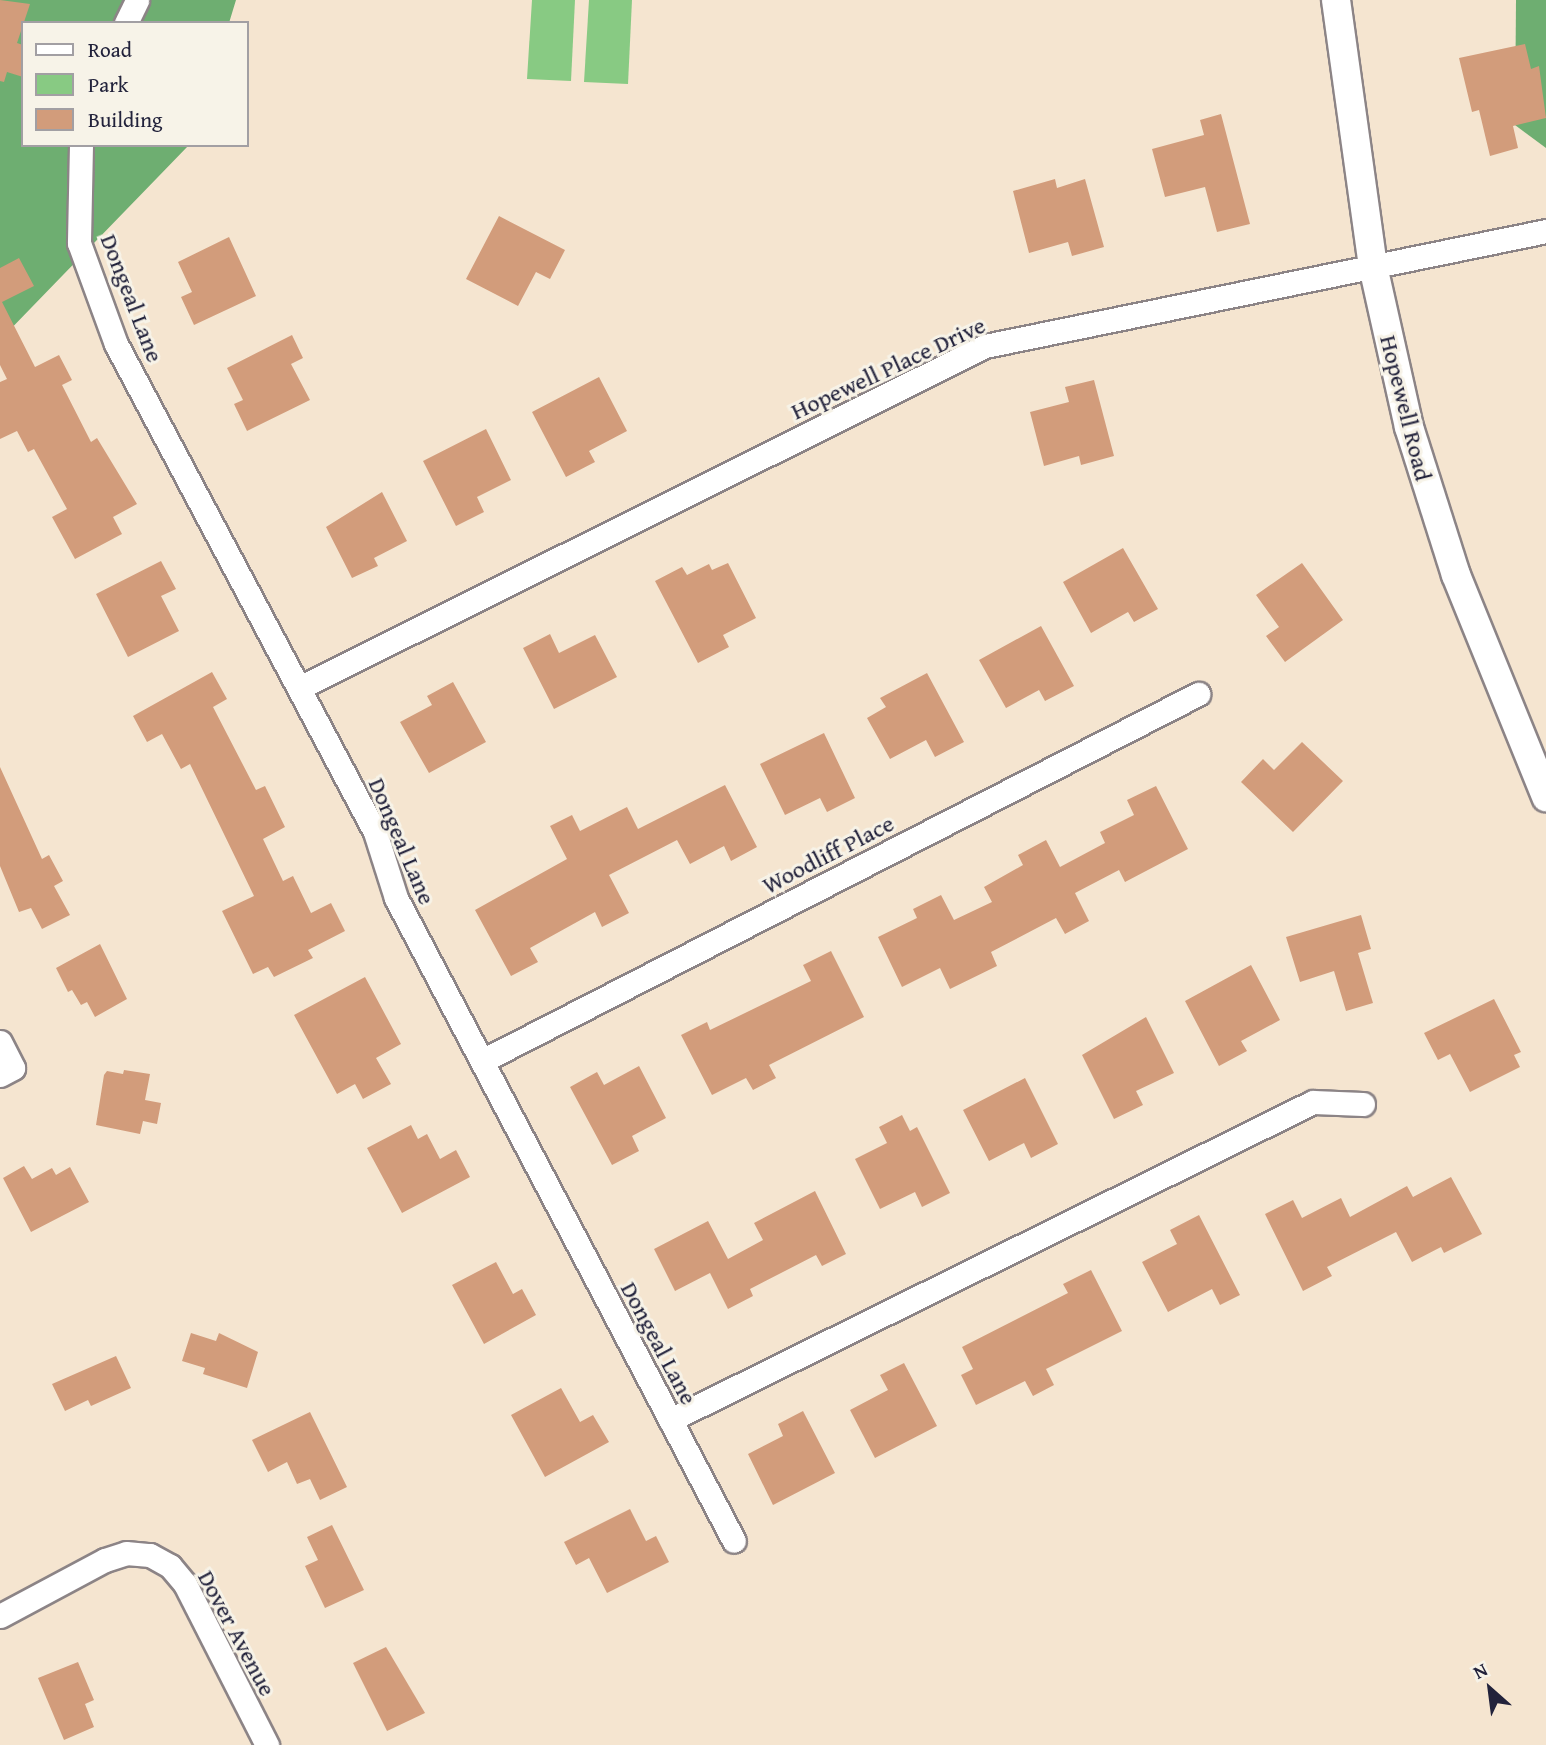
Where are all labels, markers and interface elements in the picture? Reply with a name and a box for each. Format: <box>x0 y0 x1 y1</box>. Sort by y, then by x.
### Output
legend <box>21 21 248 147</box>
text: Road <box>88 34 132 65</box>
text: Park <box>88 69 129 100</box>
text: Building <box>88 104 162 135</box>
street label: Dongeal Lane <box>94 230 170 366</box>
street label: Hopewell Place Drive <box>786 310 990 426</box>
street label: Hopewell Road <box>1374 332 1438 484</box>
street label: Dongeal Lane <box>362 773 442 909</box>
street label: Woodliff Place <box>757 809 899 899</box>
street label: Dongeal Lane <box>615 1277 703 1409</box>
street label: Dover Avenue <box>192 1565 282 1701</box>
north arrow <box>1455 1654 1525 1724</box>
text: N <box>1468 1655 1492 1686</box>

